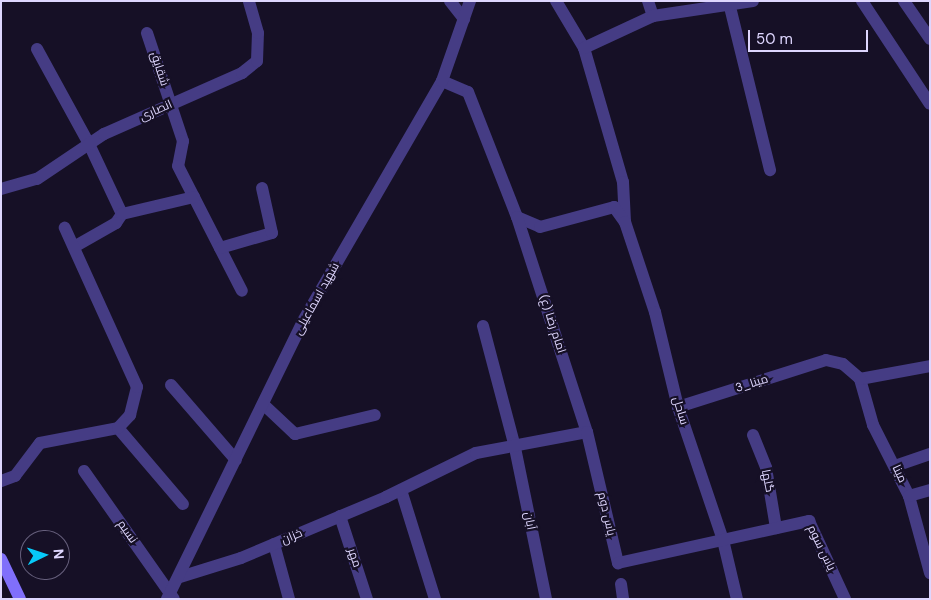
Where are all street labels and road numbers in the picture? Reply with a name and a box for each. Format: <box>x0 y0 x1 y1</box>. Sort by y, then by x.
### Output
street label: شقایق <box>147 50 171 88</box>
street label: انصاری <box>137 97 175 125</box>
street label: شهید اسماعیلی <box>291 260 343 338</box>
street label: امام رضا (ع) <box>536 293 568 355</box>
street label: مینا_3 <box>734 372 770 396</box>
street label: ساحل <box>669 395 691 427</box>
street label: مینا <box>889 463 909 485</box>
street label: گلها <box>758 468 776 494</box>
street label: یاس دوم <box>594 491 618 537</box>
street label: آبان <box>520 511 538 531</box>
street label: نسیم <box>114 518 140 546</box>
street label: یاس سوم <box>804 523 838 573</box>
street label: خزان <box>279 526 305 548</box>
street label: مهر <box>344 547 364 569</box>

